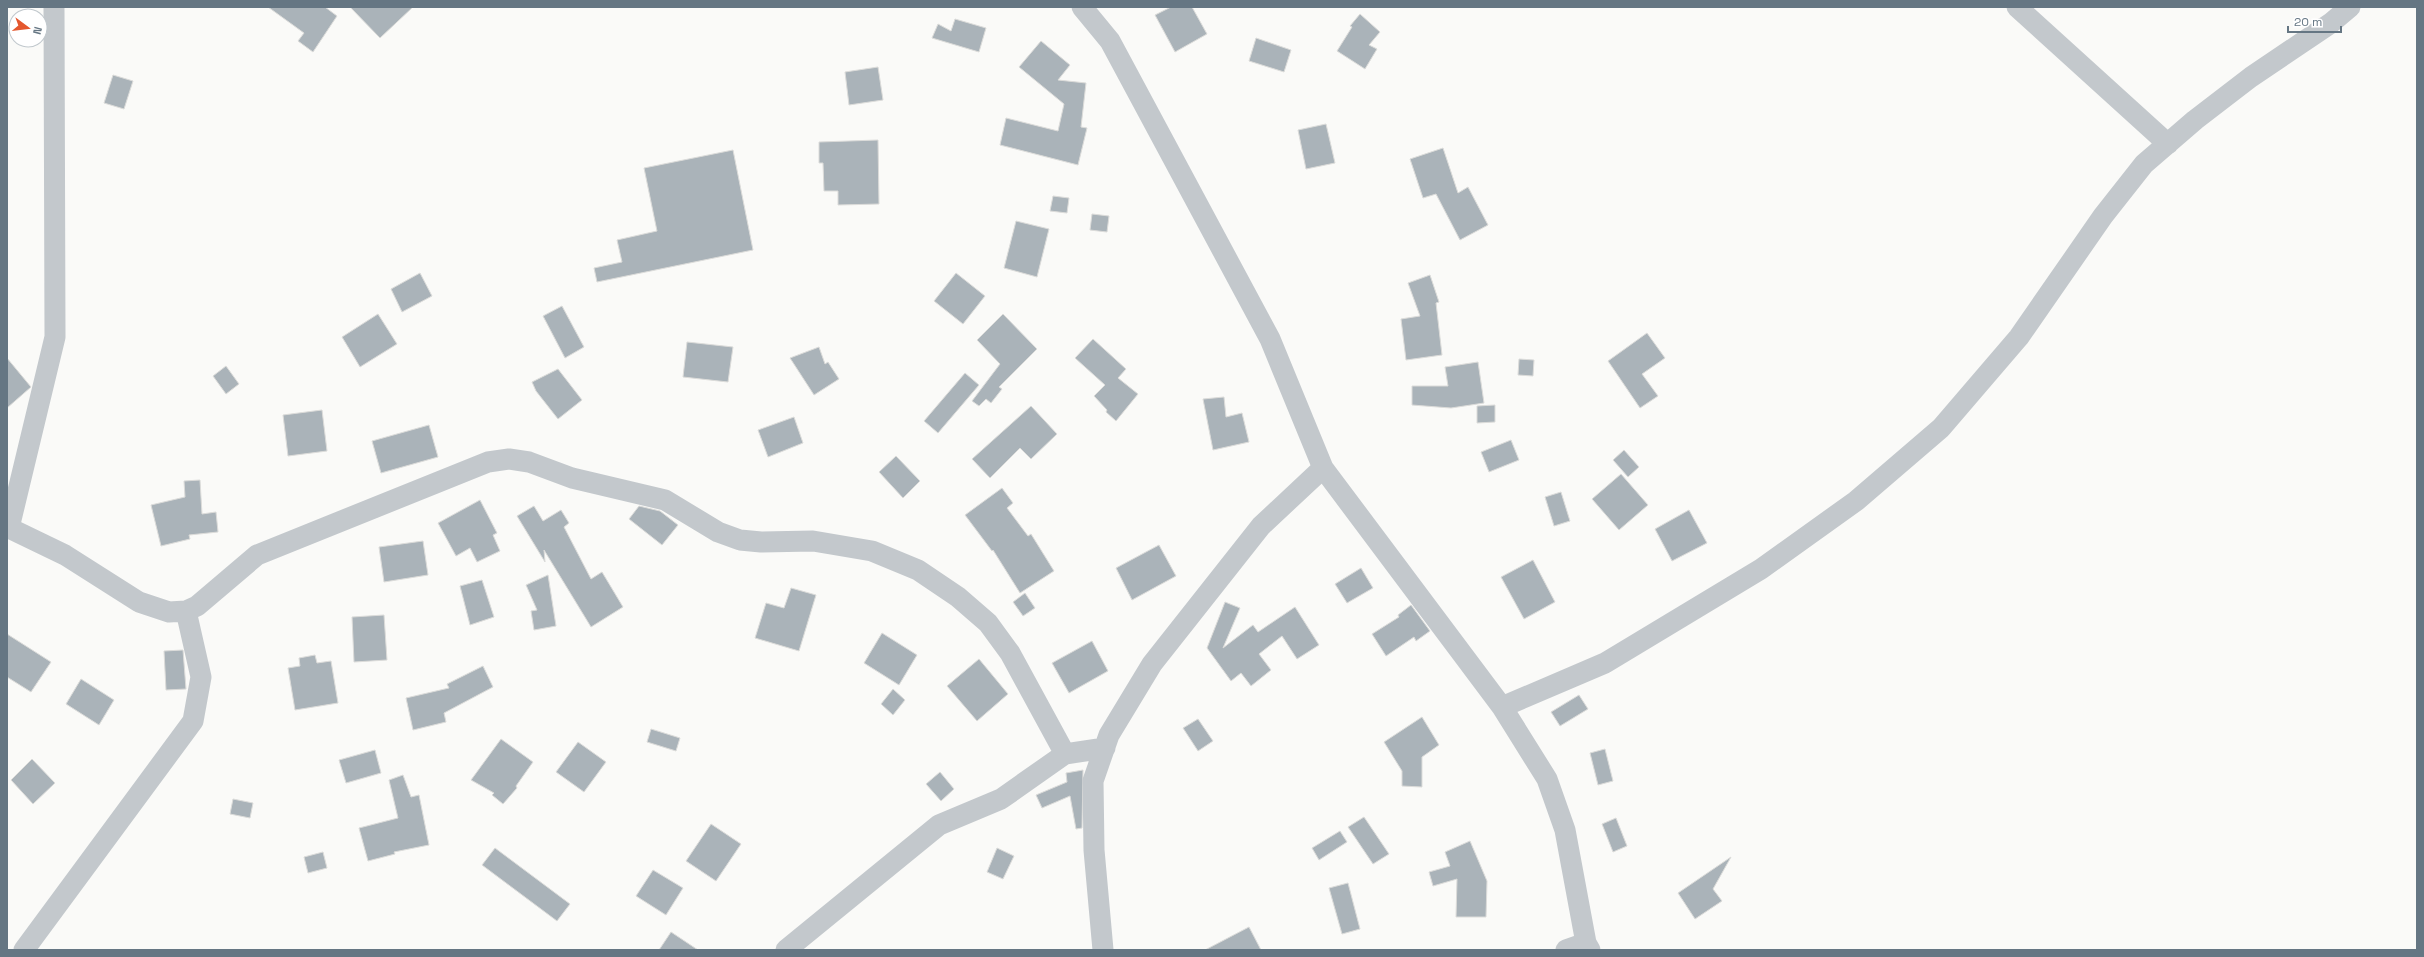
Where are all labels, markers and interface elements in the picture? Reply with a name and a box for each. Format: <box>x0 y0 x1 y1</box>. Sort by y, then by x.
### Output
north arrow <box>8 8 48 48</box>
scale bar <box>2288 8 2341 34</box>
text: 20 m <box>2294 14 2322 30</box>
text: N <box>30 25 45 36</box>

